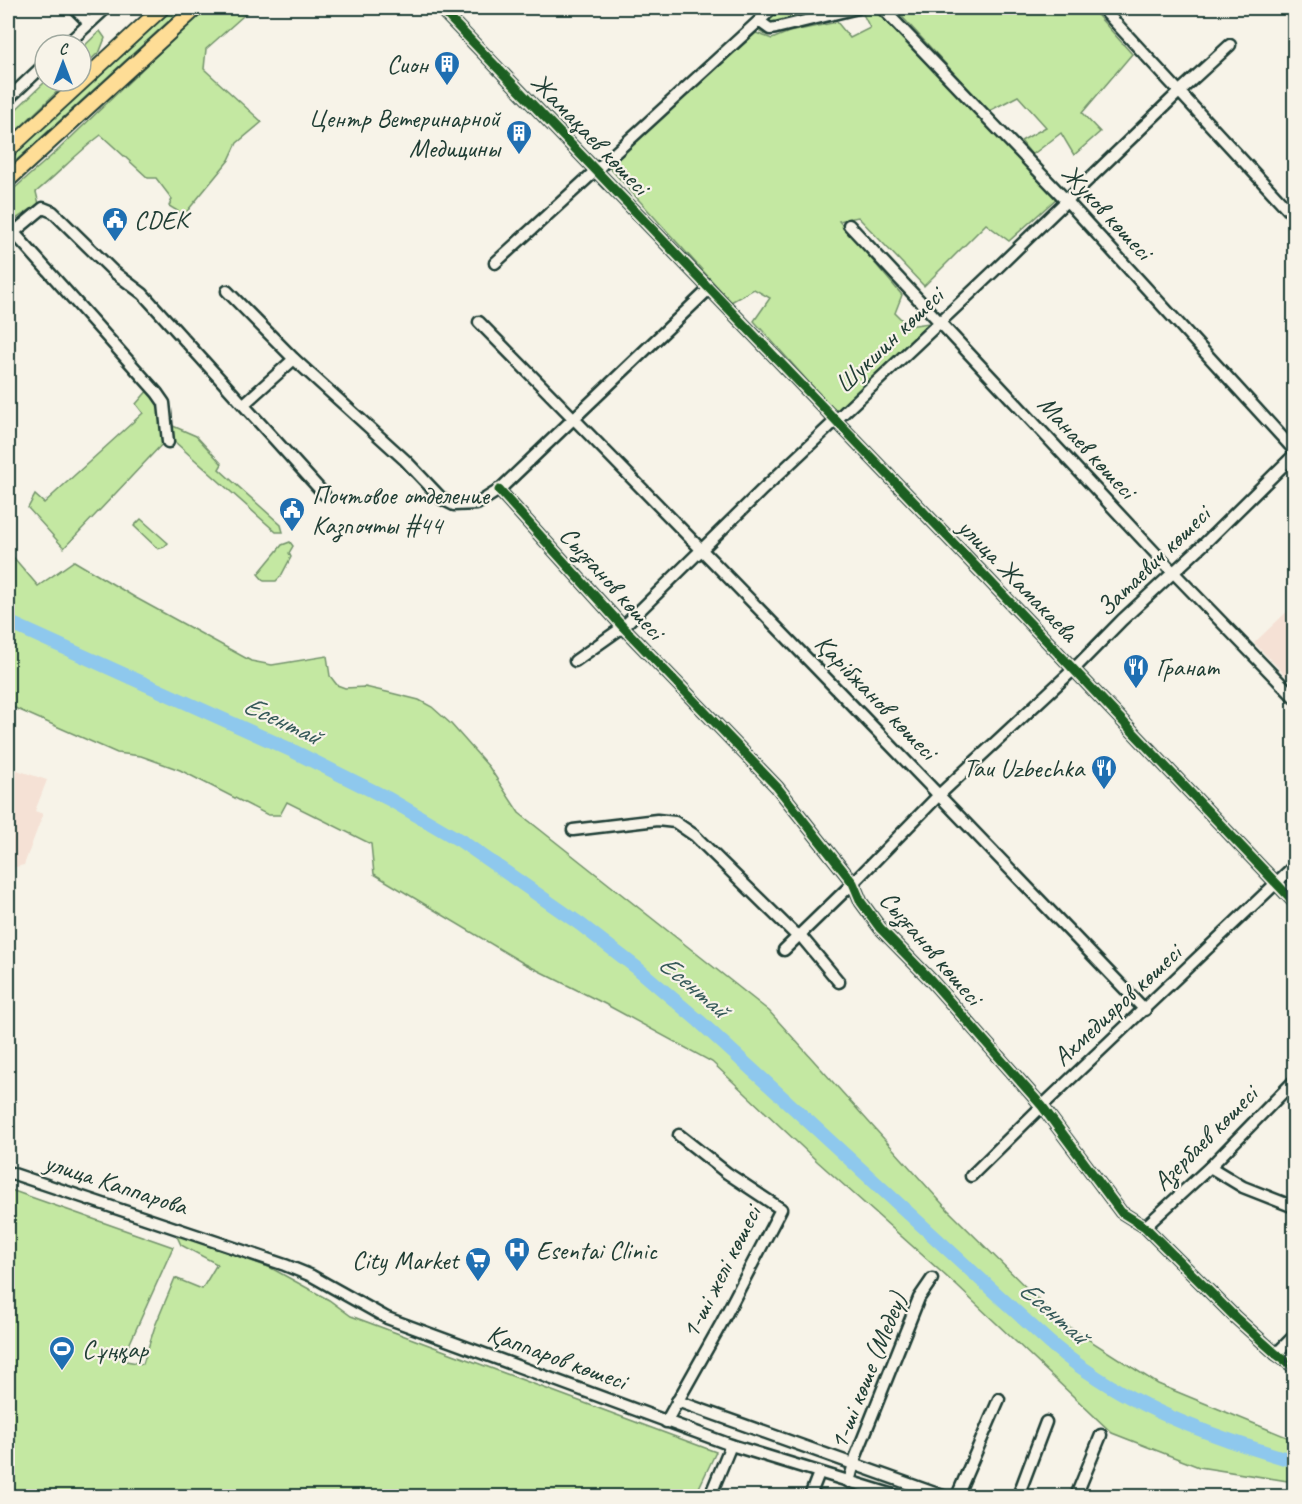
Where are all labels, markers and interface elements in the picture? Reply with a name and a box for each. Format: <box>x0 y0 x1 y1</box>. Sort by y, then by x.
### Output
north arrow <box>33 33 93 93</box>
text: С <box>59 39 69 59</box>
place label: Сион <box>387 48 429 81</box>
building icon: Сион <box>432 49 462 87</box>
street label: Жамақаев көшесі <box>523 66 659 204</box>
place label: Центр Ветеринарной Медицины <box>309 102 502 165</box>
building icon: Центр Ветеринарной Медицины <box>504 118 534 156</box>
street label: Жуков көшесі <box>1054 157 1162 269</box>
place label: CDEK <box>134 204 192 237</box>
public building icon: CDEK <box>100 205 130 243</box>
street label: Шукшин көшесі <box>828 278 953 400</box>
street label: Манаев көшесі <box>1031 388 1145 508</box>
place label: Почтовое отделение Казпочты #44 <box>312 479 491 543</box>
public building icon: Почтовое отделение Казпочты #44 <box>277 495 307 533</box>
street label: Затаевич көшесі <box>1089 496 1219 624</box>
street label: улица Жамакаева <box>949 510 1086 650</box>
street label: Сызғанов көшесі <box>552 519 674 650</box>
street label: Қарібжанов көшесі <box>808 627 946 769</box>
place label: Гранат <box>1156 651 1221 684</box>
restaurant icon: Гранат <box>1121 652 1151 690</box>
water label: Есентай <box>238 687 331 755</box>
place label: Tau Uzbechka <box>963 752 1086 785</box>
restaurant icon: Tau Uzbechka <box>1089 753 1119 791</box>
street label: Сызғанов көшесі <box>871 884 992 1015</box>
street label: Ахмедияров көшесі <box>1046 935 1191 1073</box>
water label: Есентай <box>652 947 740 1029</box>
street label: Азербаев көшесі <box>1145 1076 1267 1198</box>
street label: улица Каппарова <box>39 1145 193 1223</box>
street label: 1-ші желі көшесі <box>674 1197 770 1344</box>
place label: Esentai Clinic <box>536 1234 658 1267</box>
hospital icon: Esentai Clinic <box>502 1235 532 1273</box>
place label: City Market <box>352 1244 460 1277</box>
supermarket icon: City Market <box>463 1245 493 1283</box>
water label: Есентай <box>1012 1273 1100 1355</box>
street label: 1-ші көше (Медеу) <box>822 1287 915 1454</box>
street label: Қаппаров көшесі <box>483 1317 634 1398</box>
place label: Сұңқар <box>82 1333 149 1366</box>
sports icon: Сұңқар <box>47 1334 77 1372</box>

